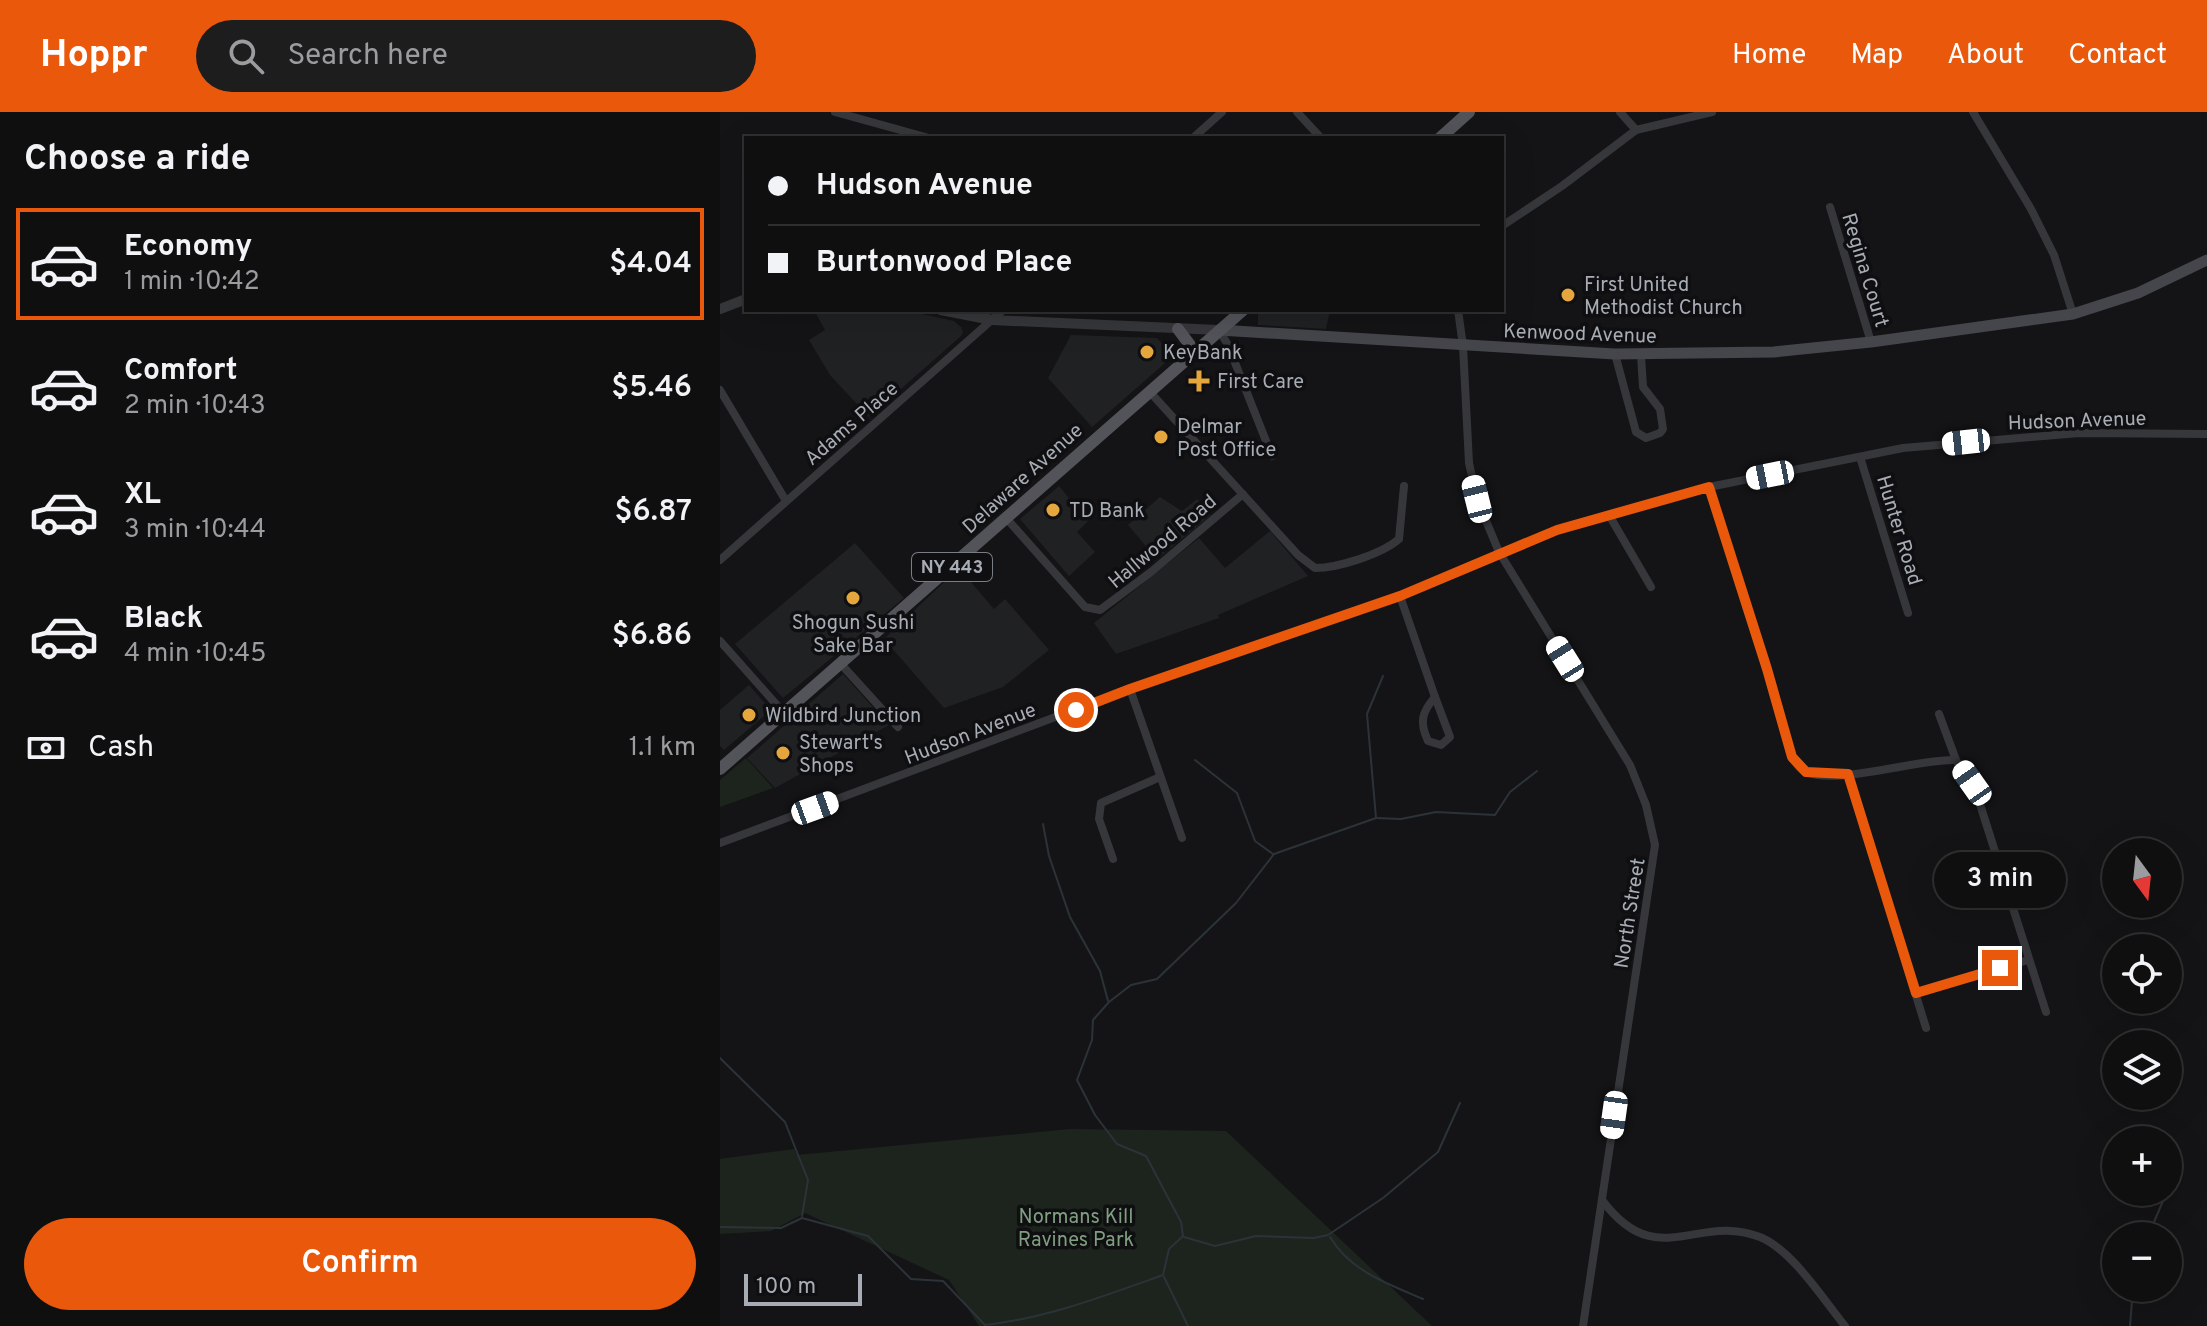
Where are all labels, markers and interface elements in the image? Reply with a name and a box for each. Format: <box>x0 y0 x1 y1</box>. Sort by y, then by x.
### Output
search box <box>196 20 756 92</box>
text: Hoppr <box>40 32 148 81</box>
icon: search <box>224 34 268 78</box>
text: Search here <box>288 38 448 75</box>
text: Home <box>1732 38 1806 74</box>
text: Map <box>1850 38 1903 74</box>
text: About <box>1947 38 2024 74</box>
text: Contact <box>2068 38 2167 74</box>
text: Choose a ride <box>24 137 250 183</box>
text: Hudson Avenue <box>816 168 1033 205</box>
street label: Regina Court <box>1834 210 1894 331</box>
icon: car <box>28 228 100 300</box>
text: Economy <box>124 229 252 266</box>
text: Burtonwood Place <box>816 245 1072 282</box>
text: $4.04 <box>609 246 692 283</box>
text: 1 min · 10:42 <box>124 266 260 299</box>
place label: First United Methodist Church <box>1584 273 1743 322</box>
marker: First United Methodist Church <box>1559 286 1577 304</box>
street label: Kenwood Avenue <box>1503 319 1657 351</box>
place label: KeyBank <box>1163 341 1243 367</box>
marker: KeyBank <box>1138 343 1156 361</box>
icon: car <box>28 352 100 424</box>
text: Comfort <box>124 353 237 390</box>
text: $5.46 <box>611 370 692 407</box>
marker: First Care <box>1188 370 1210 392</box>
place label: First Care <box>1217 370 1304 396</box>
street label: Adams Place <box>800 377 905 472</box>
text: 2 min · 10:43 <box>124 390 266 423</box>
street label: Hudson Avenue <box>2007 407 2147 437</box>
place label: Delmar Post Office <box>1177 415 1276 464</box>
street label: Delaware Avenue <box>958 418 1089 540</box>
marker: Delmar Post Office <box>1152 428 1170 446</box>
car <box>1941 428 1991 456</box>
car <box>1744 459 1796 491</box>
car <box>1460 473 1494 525</box>
street label: Hunter Road <box>1869 473 1927 589</box>
icon: car <box>28 476 100 548</box>
text: XL <box>124 477 161 514</box>
street label: Hallwood Road <box>1104 490 1223 595</box>
text: $6.87 <box>615 494 692 531</box>
place label: TD Bank <box>1069 499 1145 525</box>
marker: TD Bank <box>1044 501 1062 519</box>
text: 3 min · 10:44 <box>124 514 266 547</box>
road number: NY 443 <box>912 553 992 581</box>
marker: Shogun Sushi Sake Bar <box>844 589 862 607</box>
icon: car <box>28 600 100 672</box>
text: Black <box>124 601 203 638</box>
place label: Shogun Sushi Sake Bar <box>792 611 914 660</box>
text: $6.86 <box>612 618 692 655</box>
car <box>1542 632 1588 686</box>
text: 4 min · 10:45 <box>124 638 266 671</box>
route start <box>1058 692 1094 728</box>
street label: Hudson Avenue <box>901 698 1040 772</box>
place label: Wildbird Junction <box>765 704 921 730</box>
marker: Wildbird Junction <box>740 706 758 724</box>
icon: cash <box>24 726 68 770</box>
text: Cash <box>88 730 154 767</box>
place label: Stewart's Shops <box>799 731 883 780</box>
text: 1.1 km <box>629 732 696 765</box>
marker: Stewart's Shops <box>774 744 792 762</box>
car <box>1948 756 1996 810</box>
car <box>788 789 842 827</box>
north arrow <box>2102 838 2182 918</box>
map controls <box>2102 838 2182 1302</box>
callout: 3 min <box>1934 852 2066 908</box>
street label: North Street <box>1609 856 1653 970</box>
text: 3 min <box>1967 863 2033 896</box>
button: locate <box>2102 934 2182 1014</box>
route end <box>1982 950 2018 986</box>
button: layers <box>2102 1030 2182 1110</box>
car <box>1599 1090 1629 1140</box>
button: + <box>2102 1126 2182 1206</box>
park label: Normans Kill Ravines Park <box>1018 1205 1134 1254</box>
button: Confirm <box>24 1218 696 1310</box>
button: − <box>2102 1222 2182 1302</box>
scale bar <box>744 1270 862 1306</box>
text: 100 m <box>756 1274 816 1301</box>

